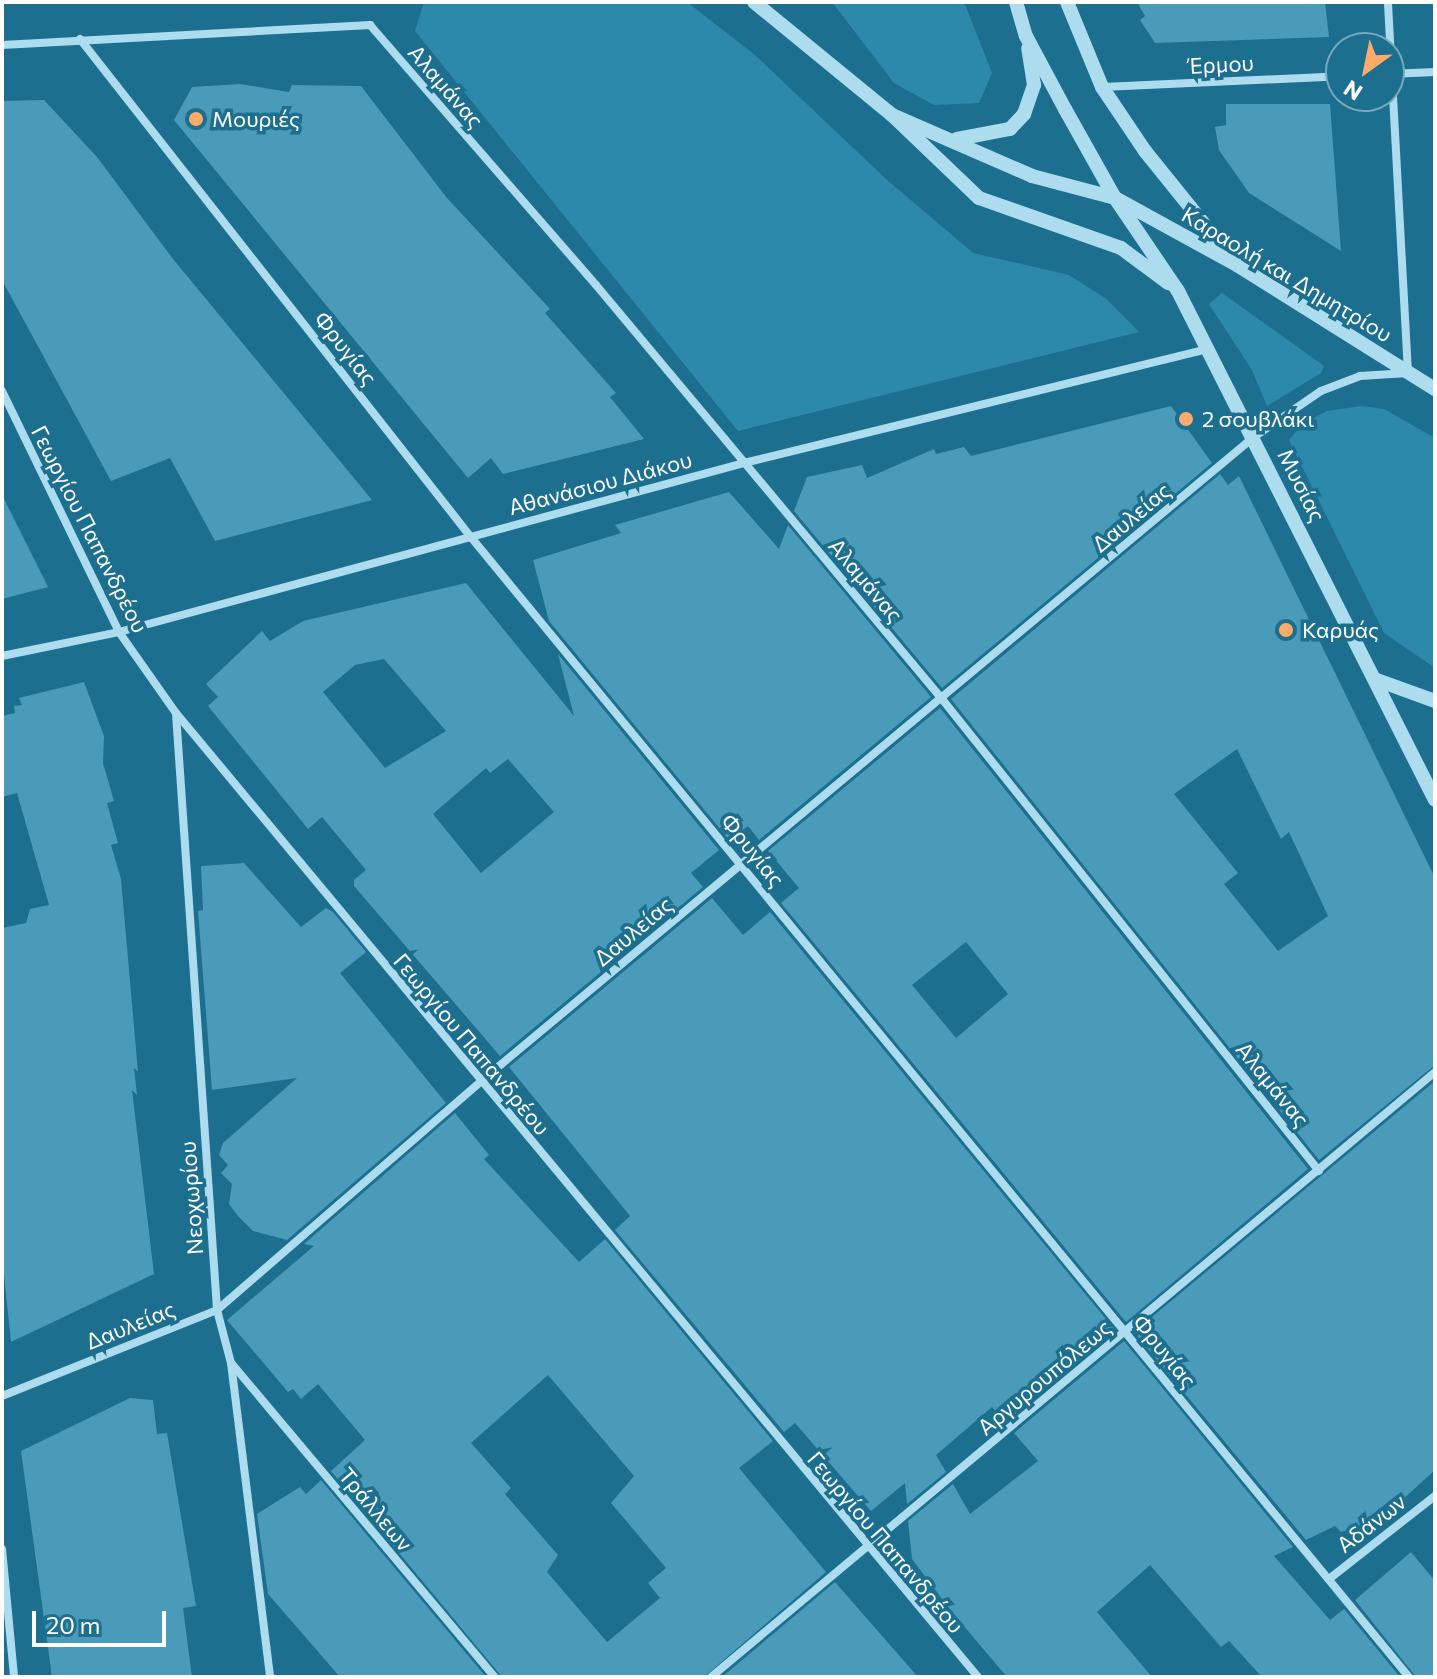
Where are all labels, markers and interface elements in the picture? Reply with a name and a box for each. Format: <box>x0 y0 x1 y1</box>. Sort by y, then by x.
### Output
north arrow <box>1325 32 1405 112</box>
street label: Αλαμάνας <box>403 39 489 133</box>
street label: Έρμου <box>1188 49 1254 79</box>
text: N <box>1338 75 1367 107</box>
place label: Μουριές <box>212 106 300 132</box>
marker: Μουριές <box>187 110 205 128</box>
street label: Καραολή και Δημητρίου <box>1177 201 1397 347</box>
street label: Φρυγίας <box>309 306 383 390</box>
place label: 2 σουβλάκι <box>1202 406 1314 432</box>
marker: 2 σουβλάκι <box>1177 410 1195 428</box>
street label: Γεωργίου Παπανδρέου <box>26 421 154 637</box>
street label: Μυσίας <box>1272 444 1332 526</box>
street label: Αθανάσιου Διάκου <box>505 446 695 520</box>
street label: Δαυλείας <box>1086 477 1176 557</box>
street label: Αλαμάνας <box>823 533 909 627</box>
place label: Καρυάς <box>1302 617 1379 643</box>
marker: Καρυάς <box>1277 621 1295 639</box>
street label: Φρυγίας <box>716 808 790 892</box>
street label: Δαυλείας <box>588 891 678 971</box>
street label: Γεωργίου Παπανδρέου <box>388 948 556 1140</box>
street label: Αλαμάνας <box>1231 1036 1315 1132</box>
street label: Νεοχωρίου <box>174 1140 208 1256</box>
street label: Δαυλείας <box>81 1295 179 1355</box>
street label: Φρυγίας <box>1128 1309 1202 1393</box>
street label: Αργυρουπόλεως <box>972 1314 1116 1440</box>
street label: Γεωργίου Παπανδρέου <box>802 1446 970 1638</box>
street label: Τράλλεων <box>334 1462 418 1556</box>
street label: Αδάνων <box>1331 1488 1411 1558</box>
scale bar <box>36 1595 170 1645</box>
text: 20 m <box>46 1610 100 1639</box>

